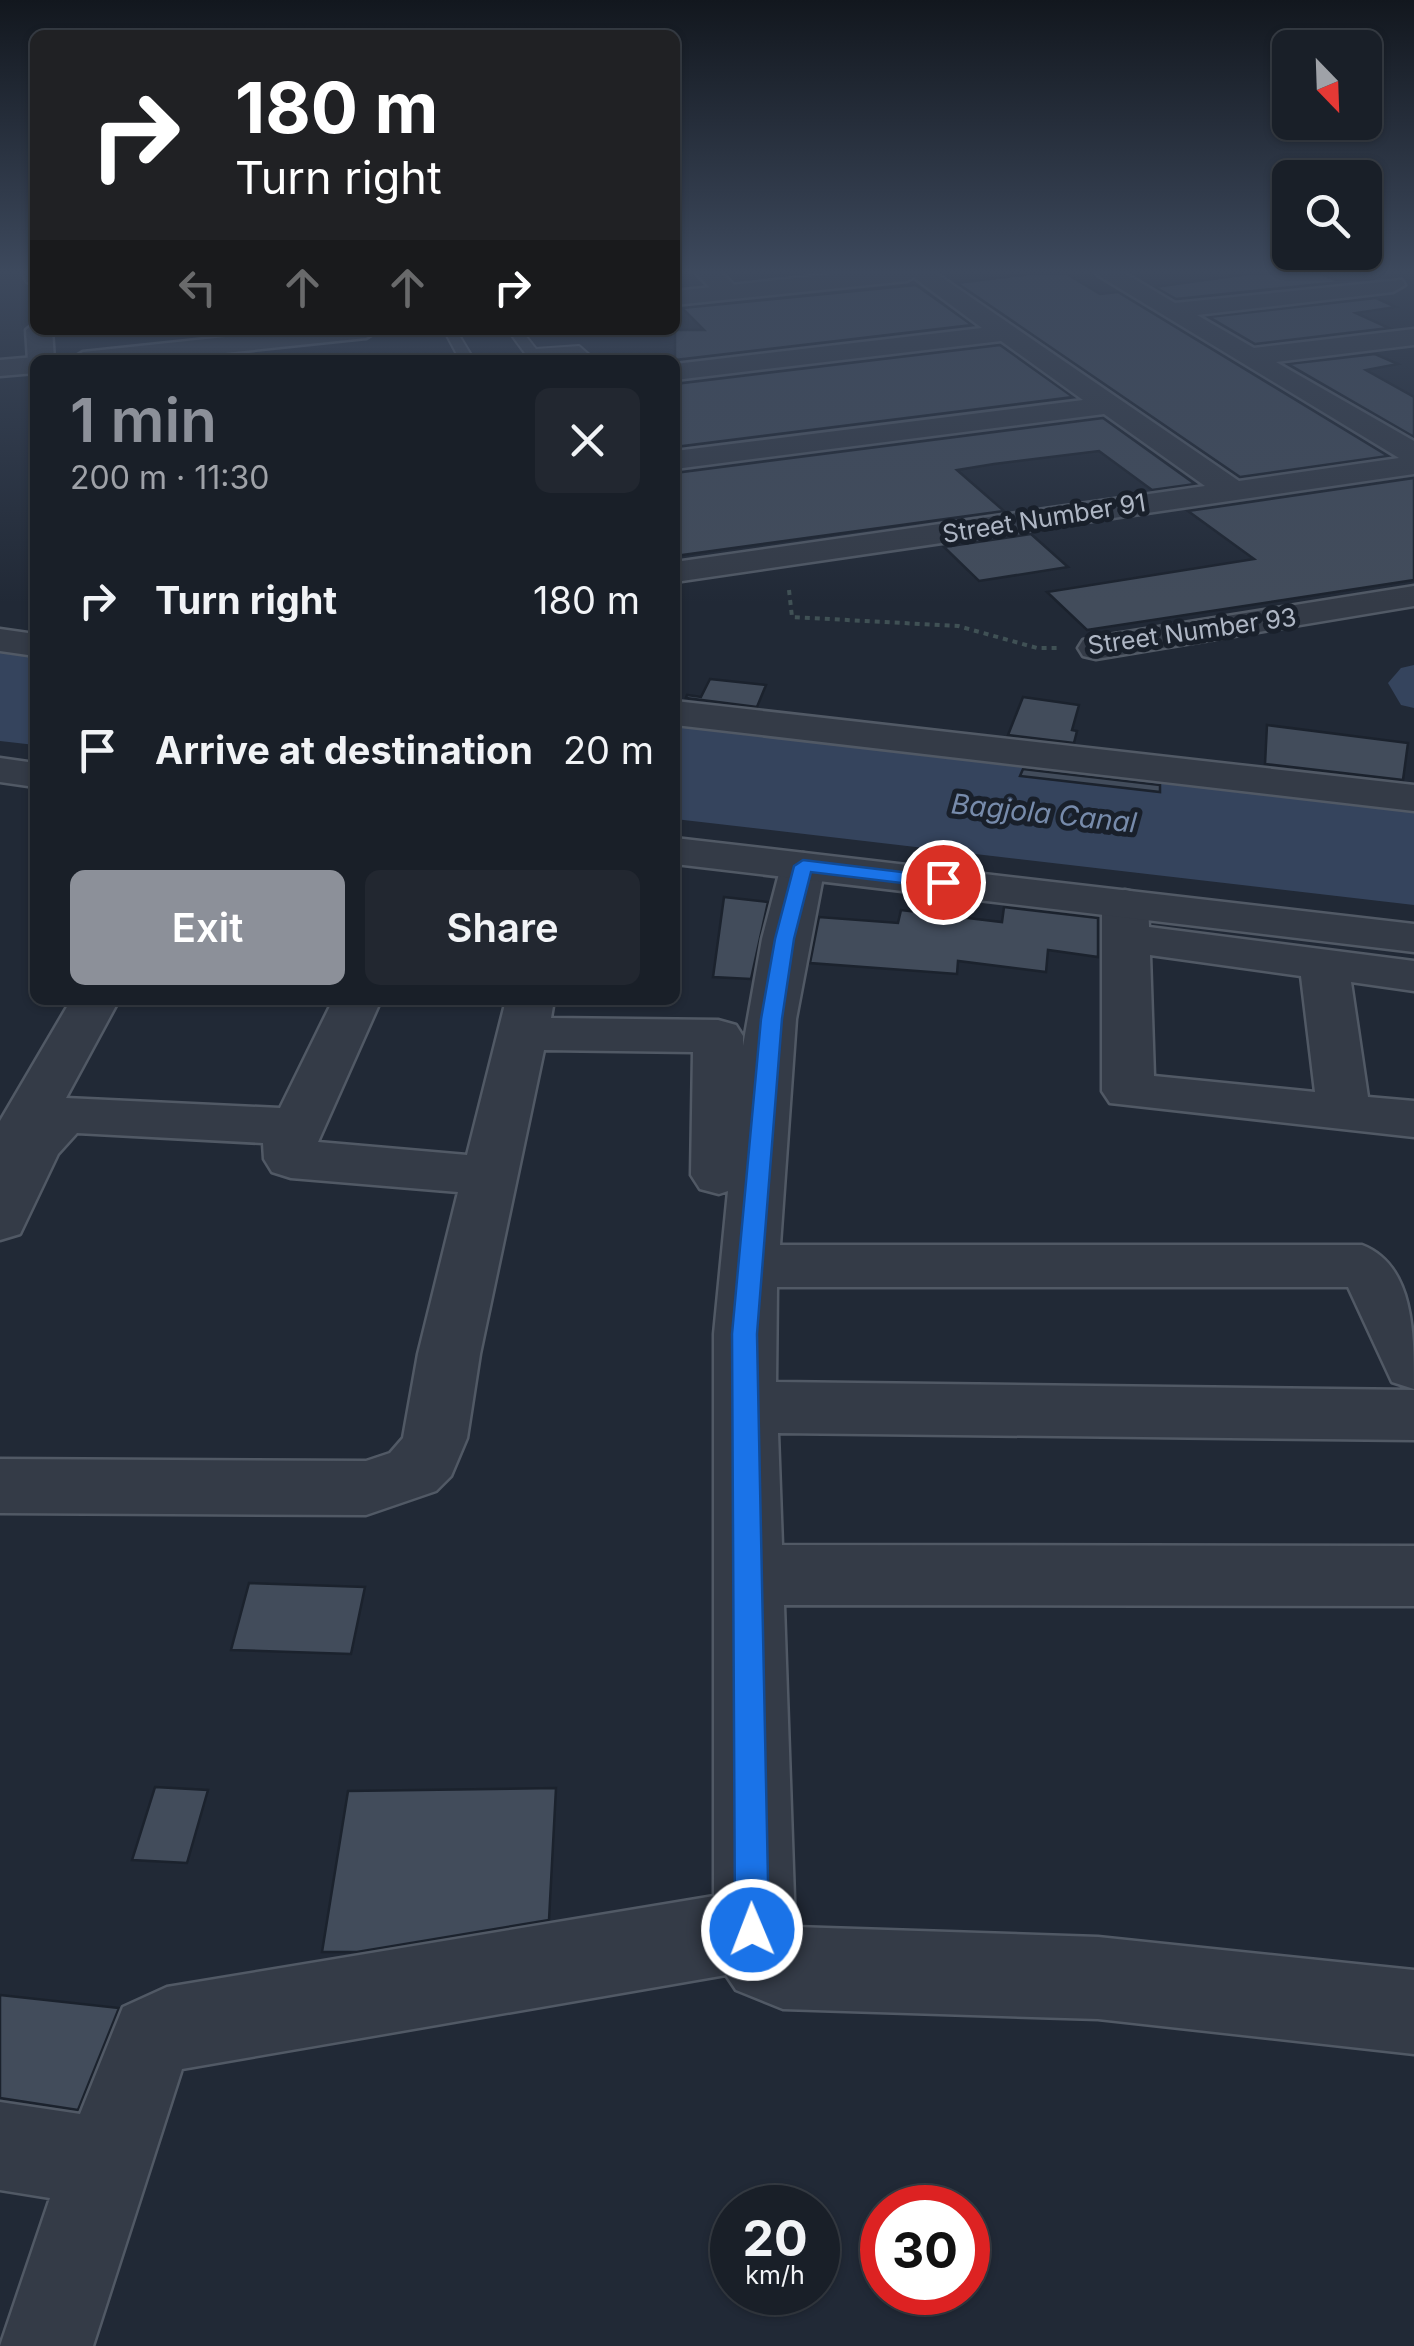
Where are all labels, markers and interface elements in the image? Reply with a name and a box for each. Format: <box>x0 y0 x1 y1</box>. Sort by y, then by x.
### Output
north arrow <box>1272 30 1382 140</box>
map controls <box>1272 30 1382 270</box>
text: 180 m <box>235 65 438 150</box>
icon: right <box>70 70 200 200</box>
text: Turn right <box>235 150 442 205</box>
button: search <box>1272 160 1382 270</box>
icon: left <box>170 260 225 315</box>
icon: ahead <box>275 260 330 315</box>
icon: ahead <box>380 260 435 315</box>
icon: right <box>485 260 540 315</box>
text: 1 min <box>70 384 217 456</box>
button: close <box>535 388 640 493</box>
text: 200 m · 11:30 <box>70 458 269 497</box>
street label: Street Number 91 <box>940 487 1148 549</box>
icon: right <box>70 573 125 628</box>
text: Turn right <box>155 577 337 623</box>
text: 180 m <box>533 577 640 623</box>
street label: Street Number 93 <box>1086 602 1298 660</box>
icon: arrive <box>70 723 125 778</box>
text: Arrive at destination <box>155 727 533 773</box>
text: 20 m <box>563 727 654 773</box>
water label: Bagjola Canal <box>950 786 1139 840</box>
pin <box>901 840 986 925</box>
icon: arrive <box>916 855 971 910</box>
button: Exit <box>70 870 345 985</box>
button: Share <box>365 870 640 985</box>
position arrow <box>700 1878 804 1982</box>
speed limit sign: 30 <box>860 2185 990 2315</box>
text: 20 <box>742 2208 808 2268</box>
text: km/h <box>745 2260 805 2290</box>

